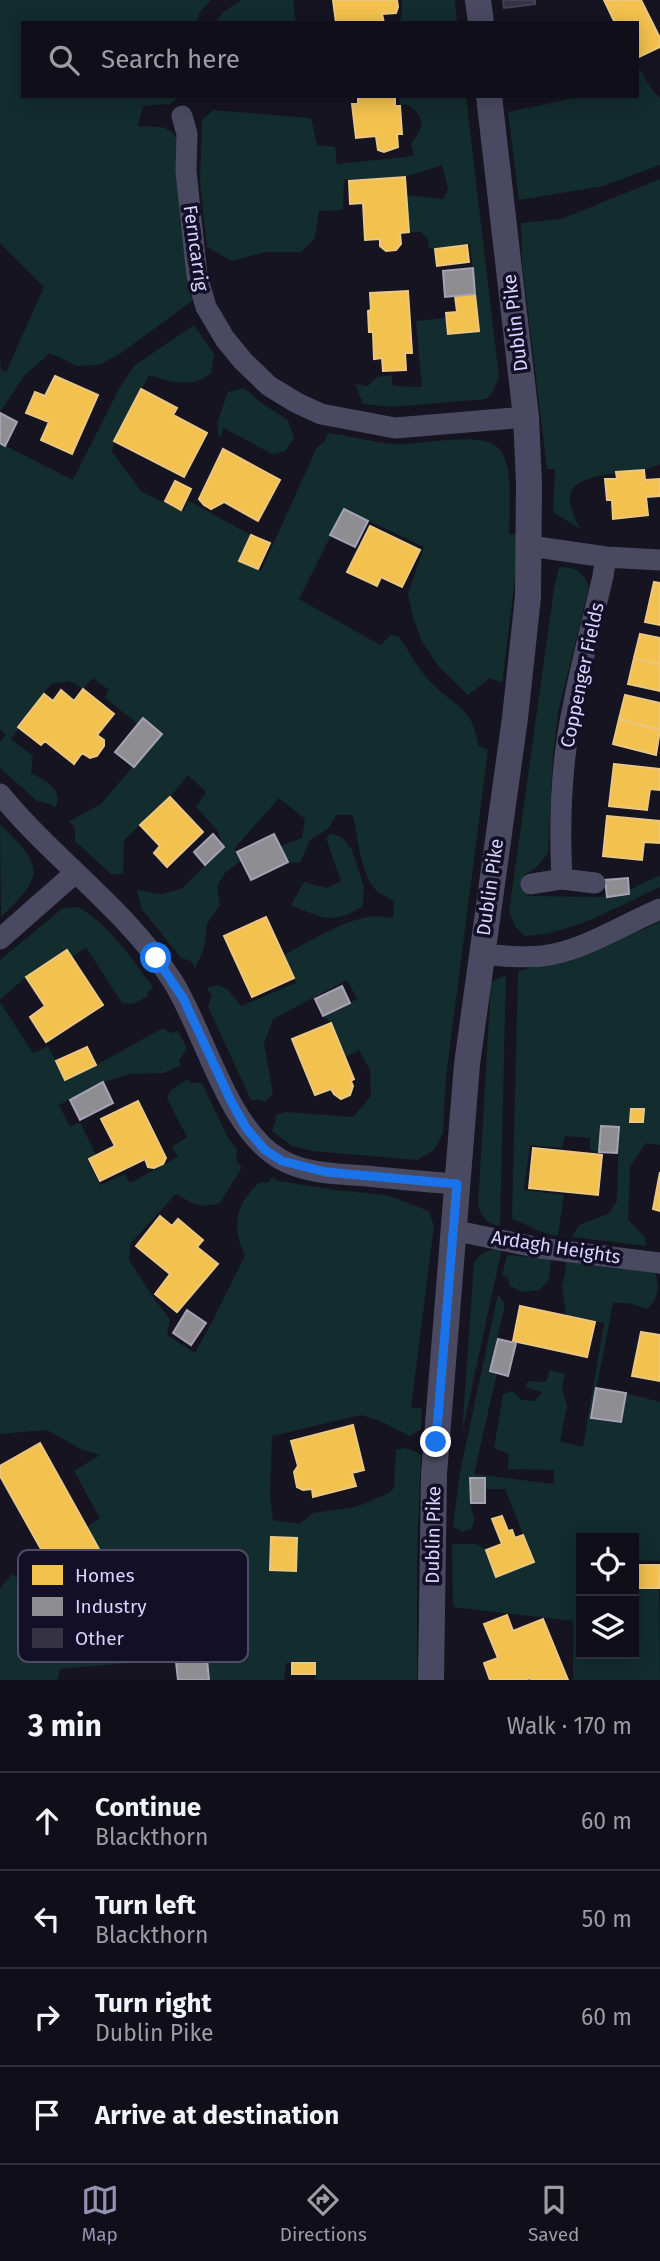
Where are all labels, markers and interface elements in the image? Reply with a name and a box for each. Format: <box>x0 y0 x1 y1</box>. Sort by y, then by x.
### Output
search box <box>21 21 639 98</box>
icon: search <box>45 41 83 79</box>
text: Search here <box>101 44 240 75</box>
street label: Ferncarrig <box>179 204 213 293</box>
street label: Dublin Pike <box>498 273 532 373</box>
street label: Coppenger Fields <box>555 600 609 750</box>
street label: Dublin Pike <box>472 837 508 937</box>
route start <box>140 942 171 973</box>
street label: Ardagh Heights <box>490 1225 622 1269</box>
route end <box>420 1426 451 1457</box>
street label: Dublin Pike <box>421 1486 445 1584</box>
map controls <box>576 1533 639 1659</box>
button: locate <box>576 1533 639 1596</box>
legend <box>18 1550 248 1662</box>
text: Homes <box>75 1564 135 1587</box>
text: Industry <box>75 1595 147 1618</box>
button: layers <box>576 1596 639 1659</box>
text: Other <box>75 1627 124 1650</box>
text: 3 min <box>28 1708 102 1744</box>
text: Walk · 170 m <box>507 1712 632 1740</box>
text: Continue <box>95 1792 201 1823</box>
icon: ahead <box>28 1802 66 1840</box>
text: 60 m <box>581 1807 632 1835</box>
text: Blackthorn <box>95 1823 208 1851</box>
text: Turn left <box>95 1890 196 1921</box>
icon: left <box>28 1900 66 1938</box>
text: 50 m <box>582 1905 632 1933</box>
text: Blackthorn <box>95 1921 208 1949</box>
text: Turn right <box>95 1988 212 2019</box>
icon: right <box>28 1998 66 2036</box>
text: 60 m <box>581 2003 632 2031</box>
text: Dublin Pike <box>95 2019 214 2047</box>
icon: arrive <box>28 2096 66 2134</box>
text: Arrive at destination <box>95 2100 339 2131</box>
tab: Map <box>81 2181 119 2246</box>
tab: Directions <box>280 2181 367 2246</box>
tab: Saved <box>528 2181 579 2246</box>

